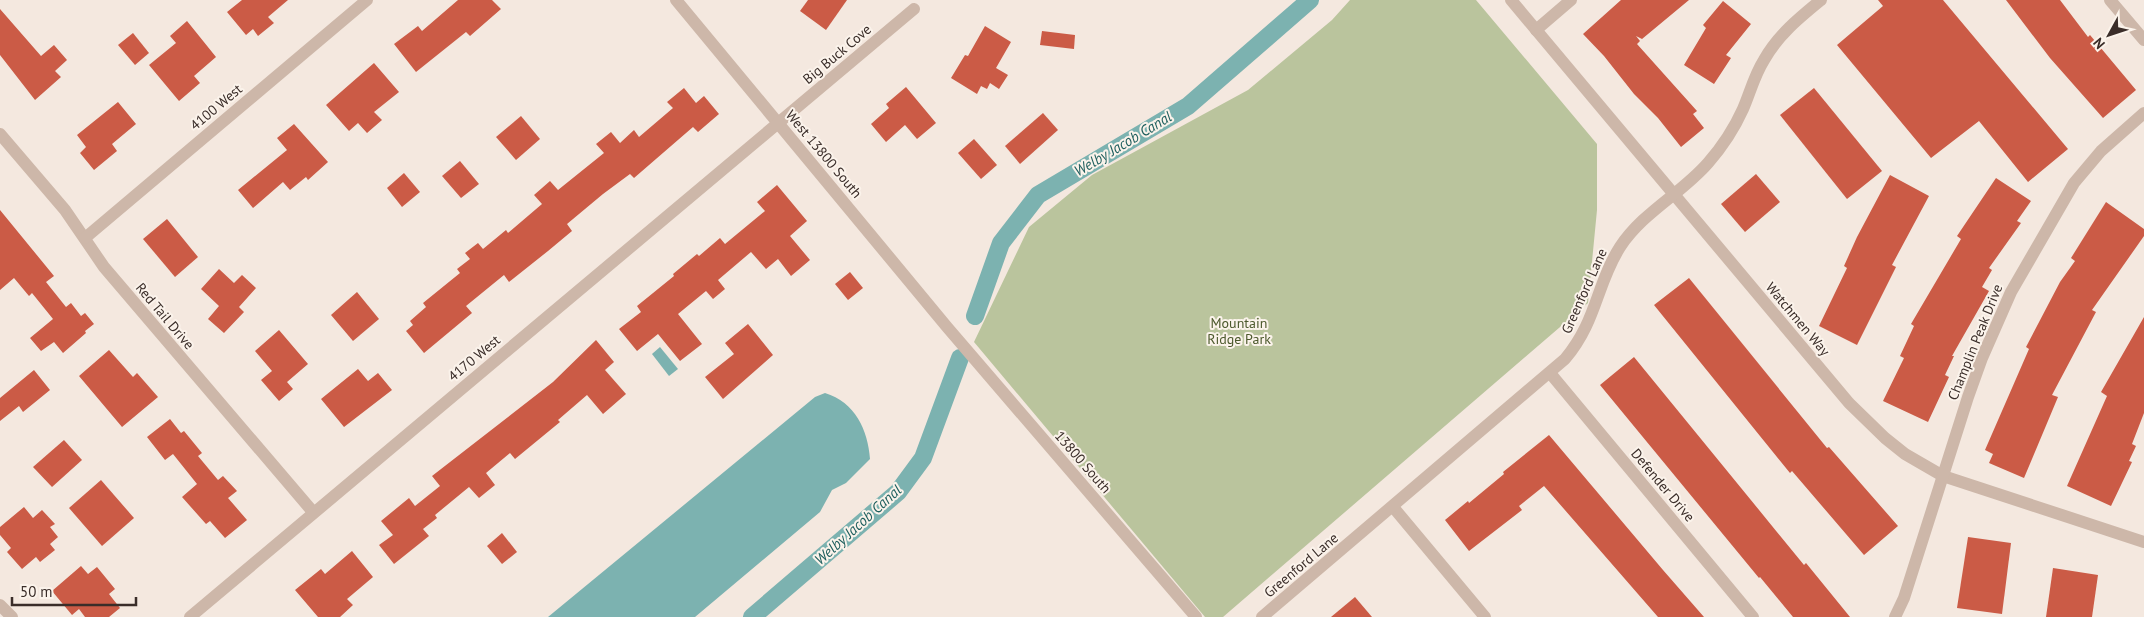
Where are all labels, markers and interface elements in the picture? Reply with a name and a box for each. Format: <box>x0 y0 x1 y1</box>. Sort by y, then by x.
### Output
north arrow <box>2084 10 2134 60</box>
street label: Big Buck Cove <box>799 20 875 88</box>
text: N <box>2089 34 2109 53</box>
street label: 4100 West <box>186 80 246 134</box>
street label: West 13800 South <box>782 106 866 202</box>
water label: Welby Jacob Canal <box>1070 107 1175 180</box>
street label: Greenford Lane <box>1557 246 1611 336</box>
street label: Red Tail Drive <box>132 279 198 353</box>
street label: Watchmen Way <box>1762 279 1834 360</box>
street label: Champlin Peak Drive <box>1944 281 2006 403</box>
park label: Mountain Ridge Park <box>1207 314 1271 348</box>
street label: 4170 West <box>444 331 504 385</box>
street label: 13800 South <box>1051 427 1115 497</box>
street label: Defender Drive <box>1627 445 1699 525</box>
water label: Welby Jacob Canal <box>810 480 905 569</box>
street label: Greenford Lane <box>1260 529 1342 601</box>
scale bar <box>12 574 136 606</box>
text: 50 m <box>20 582 53 601</box>

